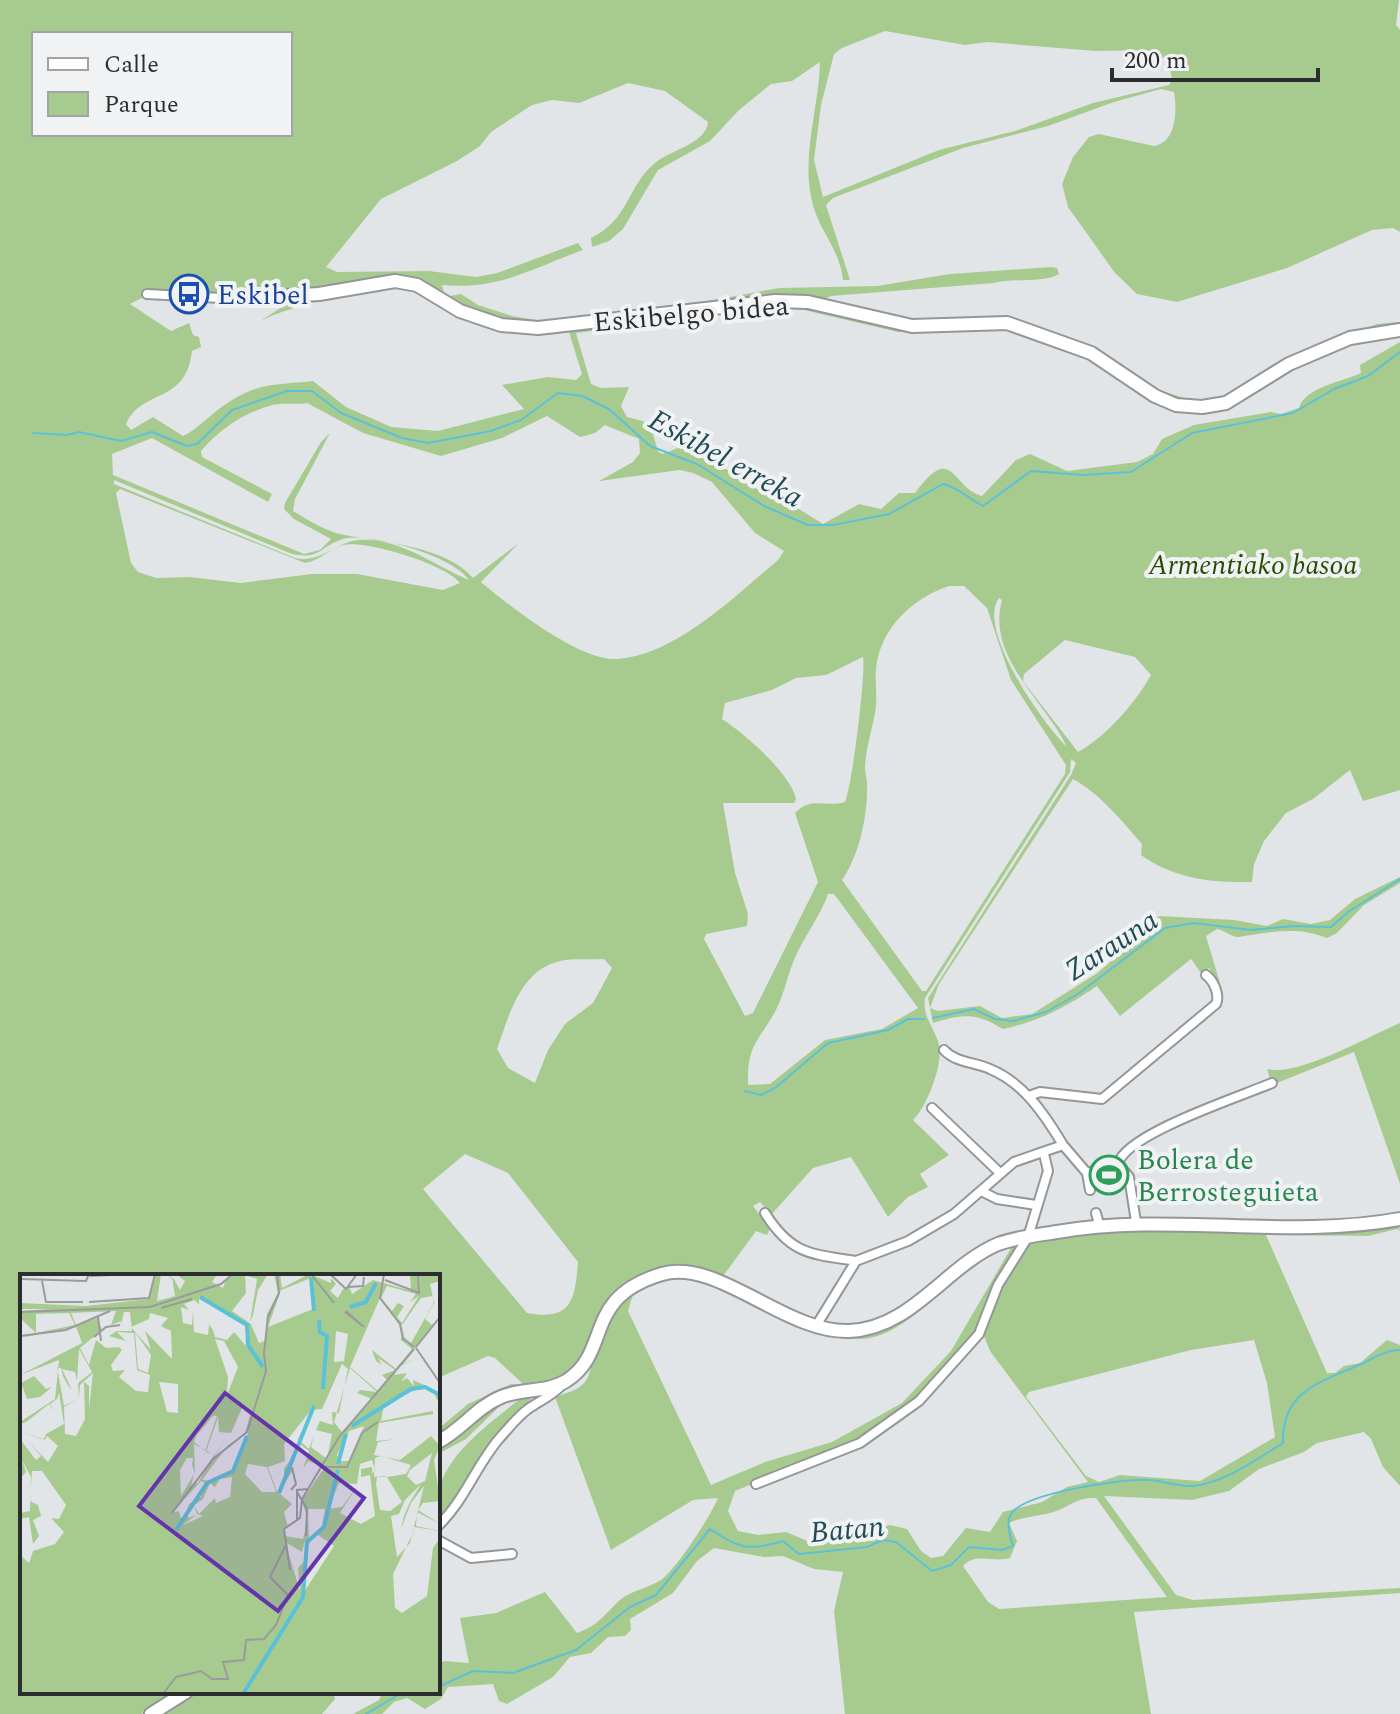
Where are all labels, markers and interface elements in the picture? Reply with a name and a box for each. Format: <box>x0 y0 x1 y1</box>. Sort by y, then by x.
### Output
legend <box>32 32 292 136</box>
scale bar <box>1112 32 1318 82</box>
text: 200 m <box>1124 43 1187 79</box>
text: Calle <box>104 47 159 83</box>
text: Parque <box>104 87 179 123</box>
bus stop icon: Eskibel <box>168 273 210 315</box>
place label: Eskibel <box>217 274 309 317</box>
street label: Eskibelgo bidea <box>591 284 791 344</box>
water label: Eskibel erreka <box>640 397 811 520</box>
park label: Armentiako basoa <box>1148 544 1357 587</box>
water label: Zarauna <box>1055 898 1168 993</box>
place label: Bolera de Berrosteguieta <box>1137 1139 1319 1214</box>
sports icon: Bolera de Berrosteguieta <box>1088 1154 1130 1196</box>
inset map <box>20 1274 440 1694</box>
water label: Batan <box>808 1504 886 1556</box>

